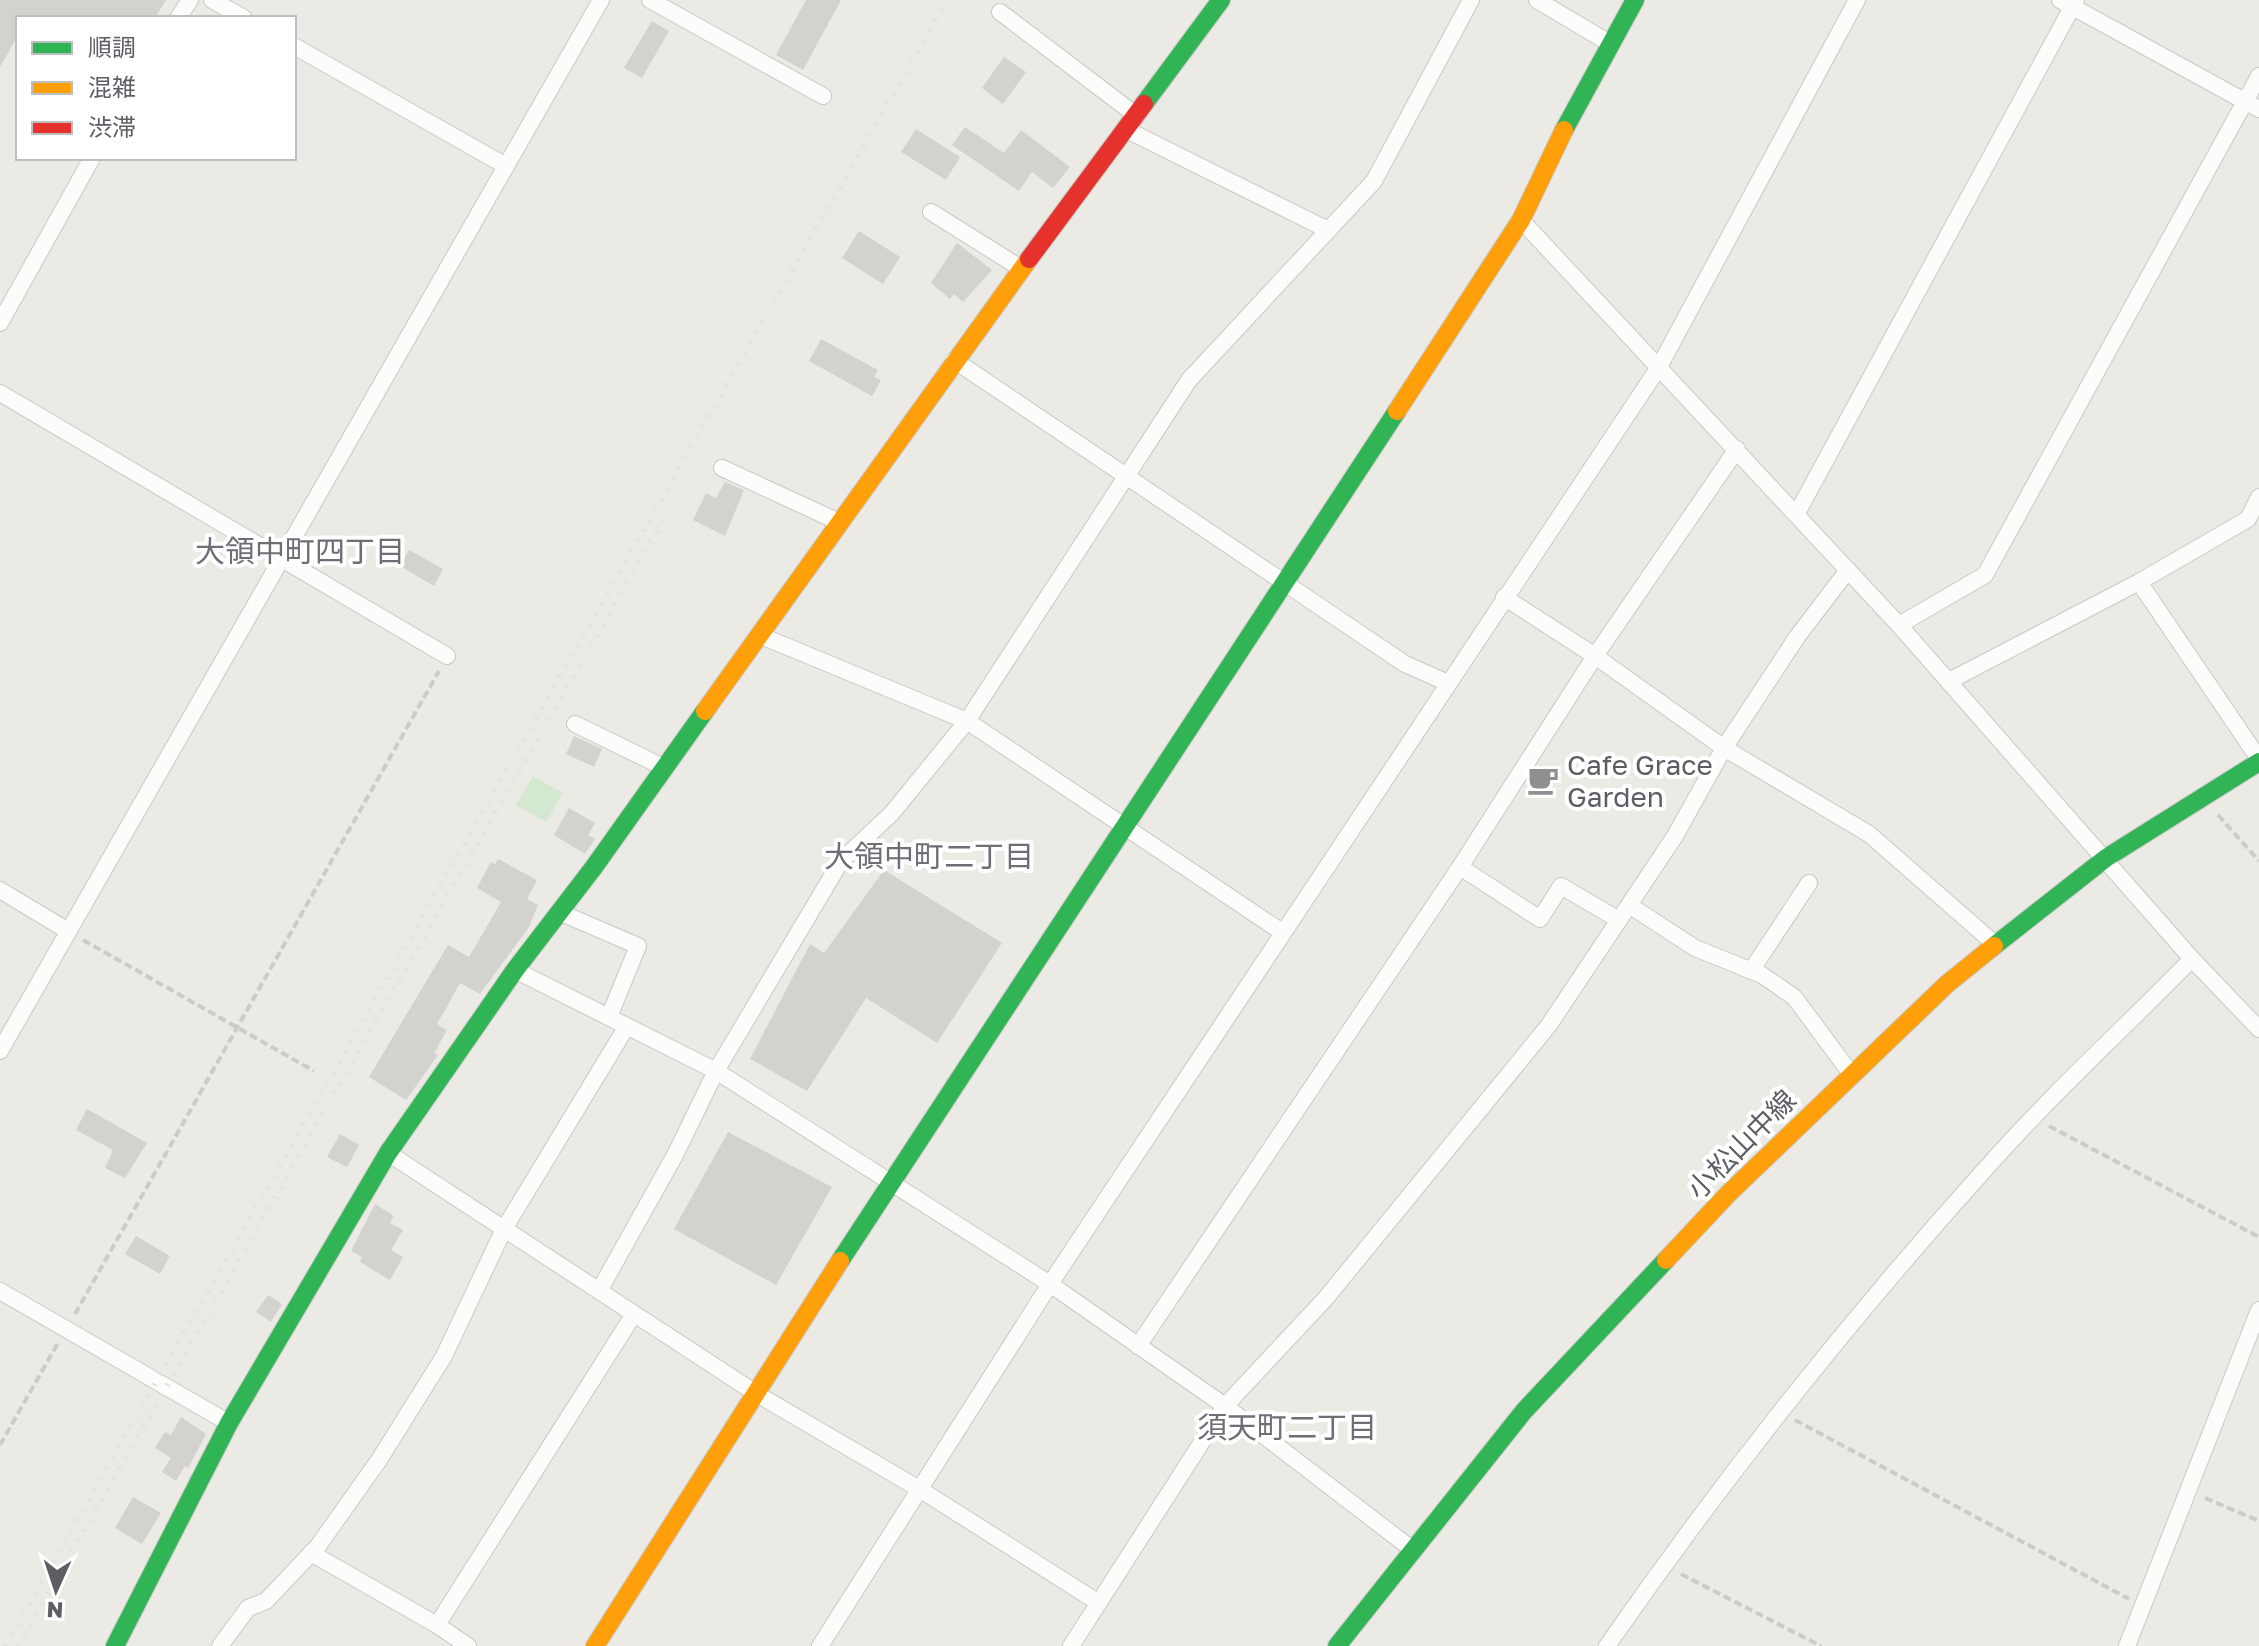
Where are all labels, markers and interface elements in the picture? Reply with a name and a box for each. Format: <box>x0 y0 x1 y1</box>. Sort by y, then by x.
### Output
legend <box>16 16 296 160</box>
text: 順調 <box>88 32 136 61</box>
text: 混雑 <box>88 72 136 101</box>
text: 渋滞 <box>88 112 136 141</box>
district label: 大領中町四丁目 <box>195 533 405 569</box>
place label: Cafe Grace Garden <box>1567 748 1713 813</box>
cafe icon: Cafe Grace Garden <box>1526 763 1560 797</box>
district label: 大領中町二丁目 <box>824 838 1034 874</box>
street label: 小松山中線 <box>1680 1083 1802 1205</box>
district label: 須天町二丁目 <box>1197 1409 1377 1445</box>
north arrow <box>16 1550 96 1630</box>
text: N <box>46 1597 64 1624</box>

